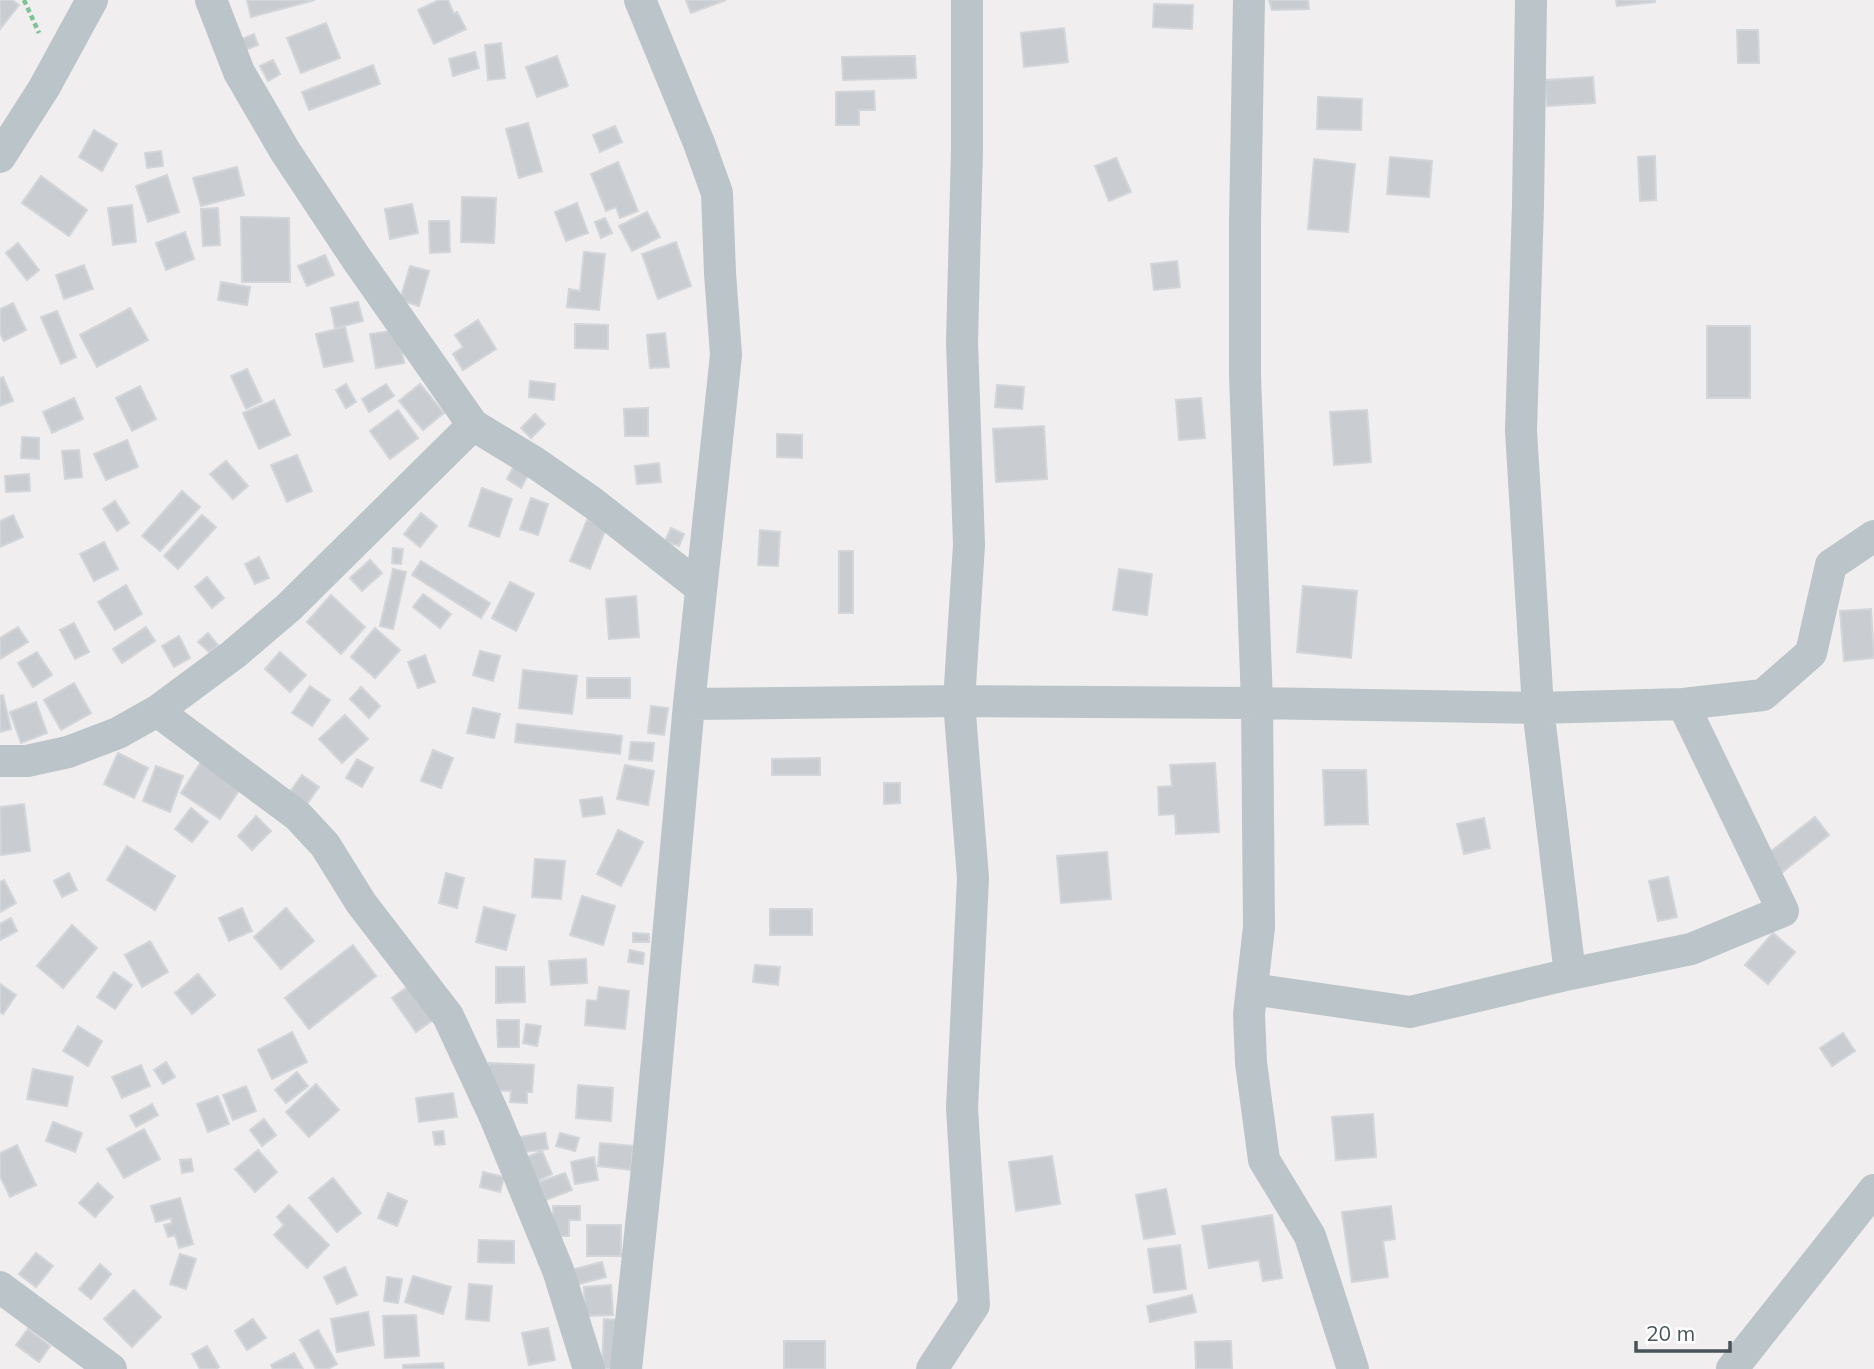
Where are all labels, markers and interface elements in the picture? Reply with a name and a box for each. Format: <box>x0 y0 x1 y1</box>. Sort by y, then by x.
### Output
scale bar <box>1636 1310 1730 1354</box>
text: 20 m <box>1646 1320 1695 1346</box>

